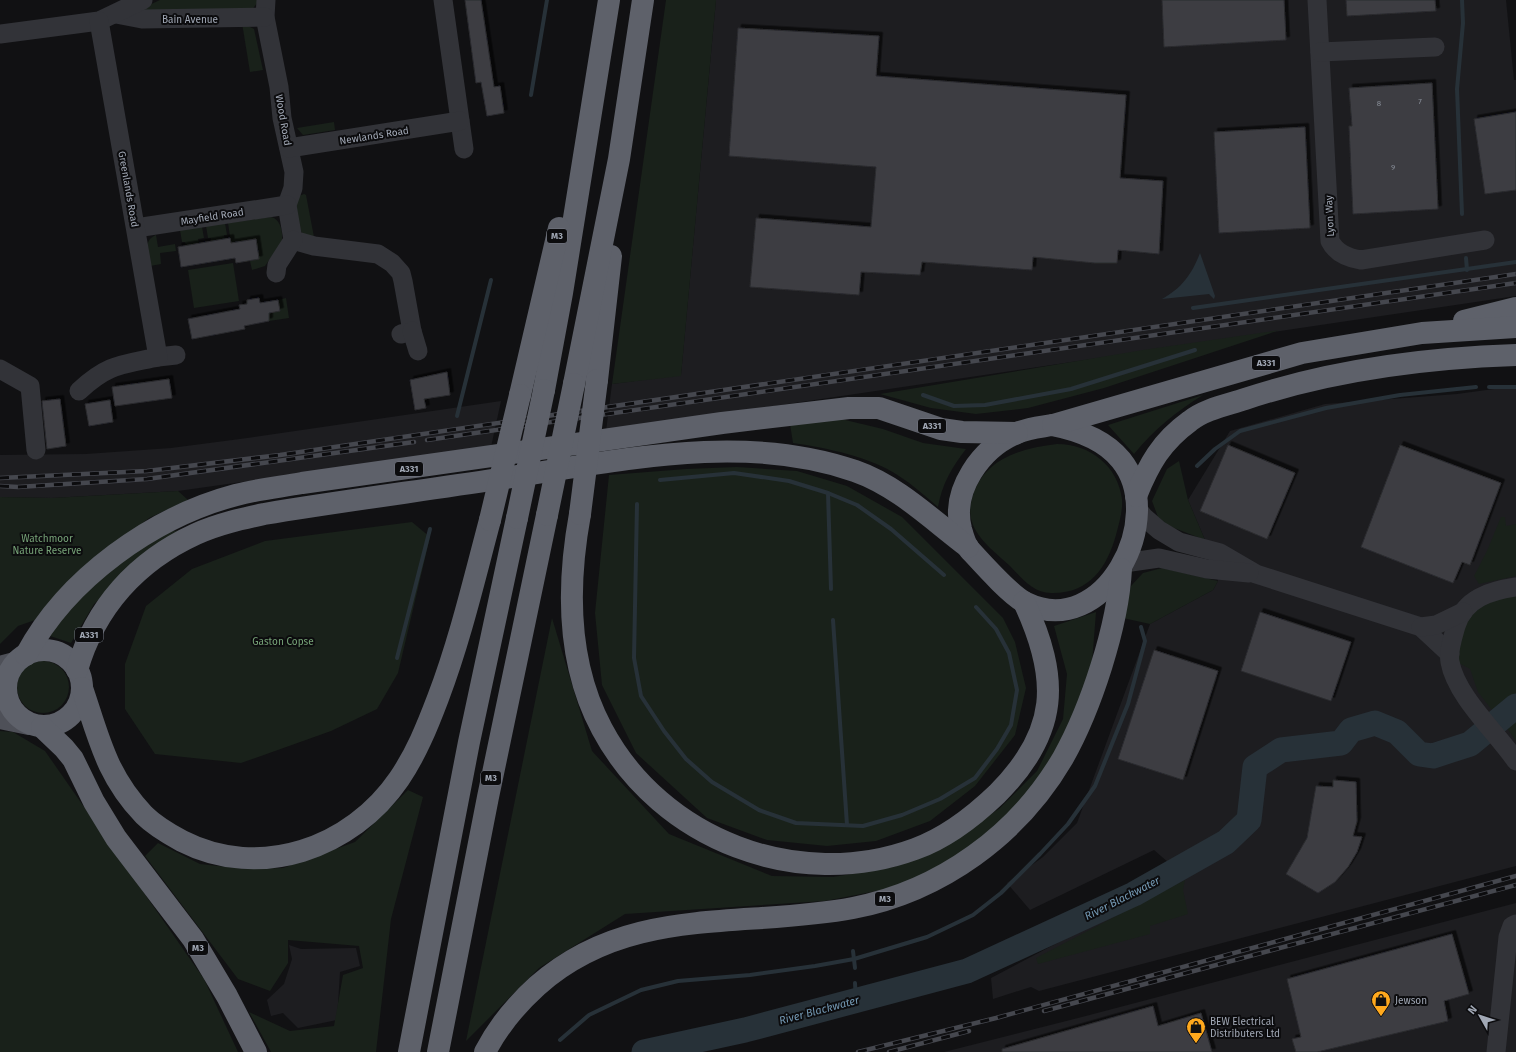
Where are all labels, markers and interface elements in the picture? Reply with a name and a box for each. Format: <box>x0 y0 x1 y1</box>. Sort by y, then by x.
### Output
street label: Bain Avenue <box>162 14 218 26</box>
street label: Wood Road <box>273 94 293 147</box>
house number: 7 <box>1418 97 1422 106</box>
house number: 8 <box>1377 99 1382 108</box>
street label: Newlands Road <box>339 125 410 147</box>
street label: Greenlands Road <box>115 150 141 228</box>
house number: 9 <box>1391 163 1395 172</box>
street label: Lyon Way <box>1323 195 1337 237</box>
street label: Mayfield Road <box>180 206 245 228</box>
road number: M3 <box>547 229 567 243</box>
road number: A331 <box>1252 356 1280 370</box>
road number: A331 <box>918 419 946 433</box>
road number: A331 <box>395 462 423 476</box>
park label: Watchmoor Nature Reserve <box>12 533 82 557</box>
road number: A331 <box>75 628 103 642</box>
park label: Gaston Copse <box>252 636 314 648</box>
road number: M3 <box>481 771 501 785</box>
water label: River Blackwater <box>1083 874 1163 923</box>
road number: M3 <box>875 892 895 906</box>
road number: M3 <box>188 941 208 955</box>
shop icon: Jewson <box>1370 989 1392 1017</box>
water label: River Blackwater <box>778 993 861 1027</box>
place label: Jewson <box>1395 995 1427 1007</box>
north arrow <box>1460 996 1500 1036</box>
text: N <box>1465 1003 1480 1017</box>
shop icon: BEW Electrical Distributers Ltd <box>1185 1016 1207 1044</box>
place label: BEW Electrical Distributers Ltd <box>1210 1016 1280 1040</box>

